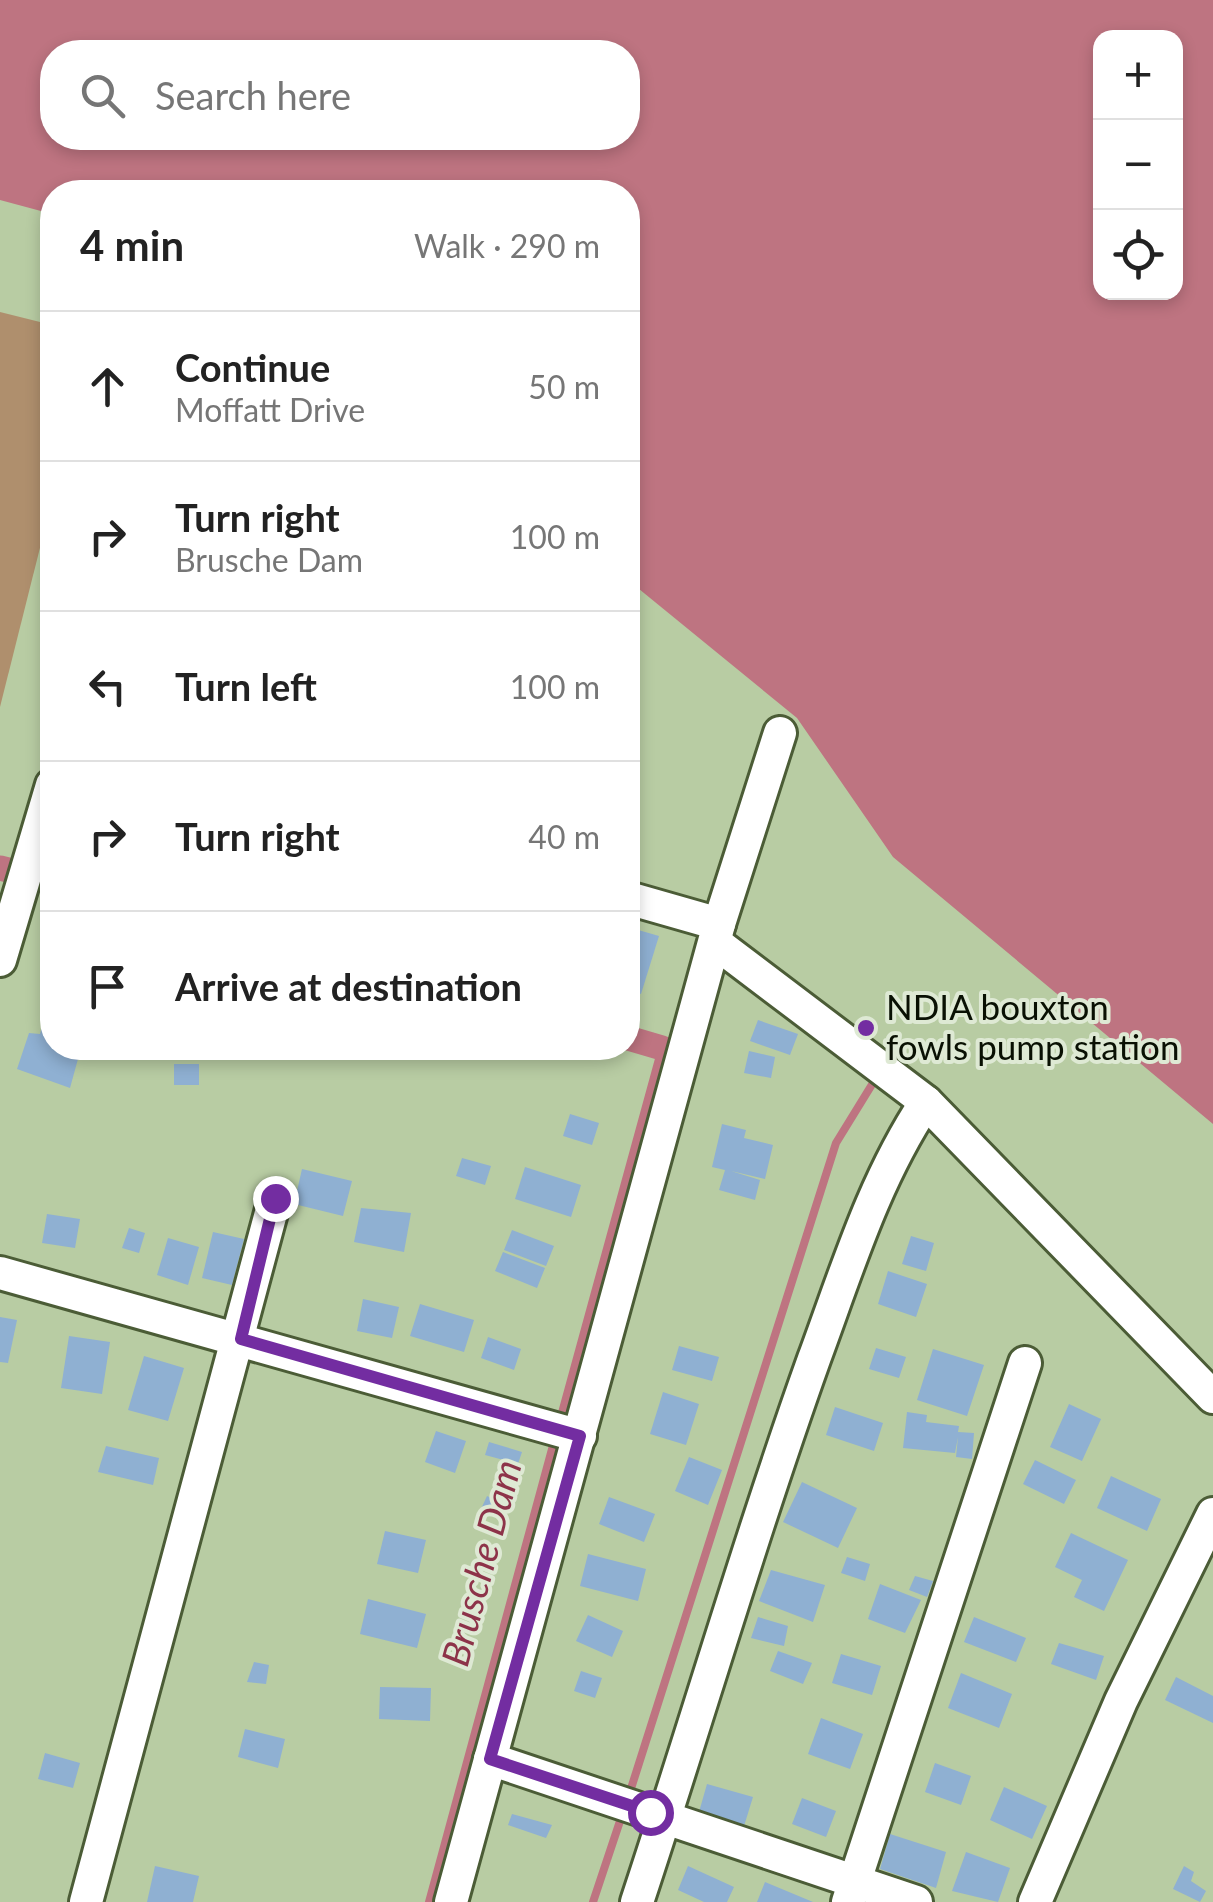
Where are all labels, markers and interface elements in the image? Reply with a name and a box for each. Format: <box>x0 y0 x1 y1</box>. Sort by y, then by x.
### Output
map controls <box>1093 30 1183 300</box>
button: + <box>1093 30 1183 120</box>
search box <box>40 40 640 150</box>
icon: search <box>75 68 130 123</box>
text: Search here <box>155 72 351 118</box>
button: − <box>1093 120 1183 210</box>
button: locate <box>1093 210 1183 300</box>
text: 4 min <box>80 220 184 270</box>
text: Walk · 290 m <box>414 226 600 265</box>
text: Continue <box>175 344 330 390</box>
icon: ahead <box>80 359 135 414</box>
text: 50 m <box>528 367 600 406</box>
text: Moffatt Drive <box>175 390 365 429</box>
text: Turn right <box>175 494 340 540</box>
icon: right <box>80 509 135 564</box>
text: 100 m <box>510 517 600 556</box>
text: Brusche Dam <box>175 540 363 579</box>
icon: left <box>80 659 135 714</box>
text: Turn left <box>175 663 317 709</box>
text: 100 m <box>510 667 600 706</box>
icon: right <box>80 809 135 864</box>
text: Turn right <box>175 813 340 859</box>
text: 40 m <box>528 817 600 856</box>
icon: arrive <box>80 959 135 1014</box>
text: Arrive at destination <box>175 963 522 1009</box>
place label: NDIA bouxton fowls pump station <box>886 985 1179 1067</box>
marker: NDIA bouxton fowls pump station <box>855 1017 877 1039</box>
route end <box>253 1176 299 1222</box>
water label: Brusche Dam <box>431 1455 530 1670</box>
route start <box>628 1790 674 1836</box>

